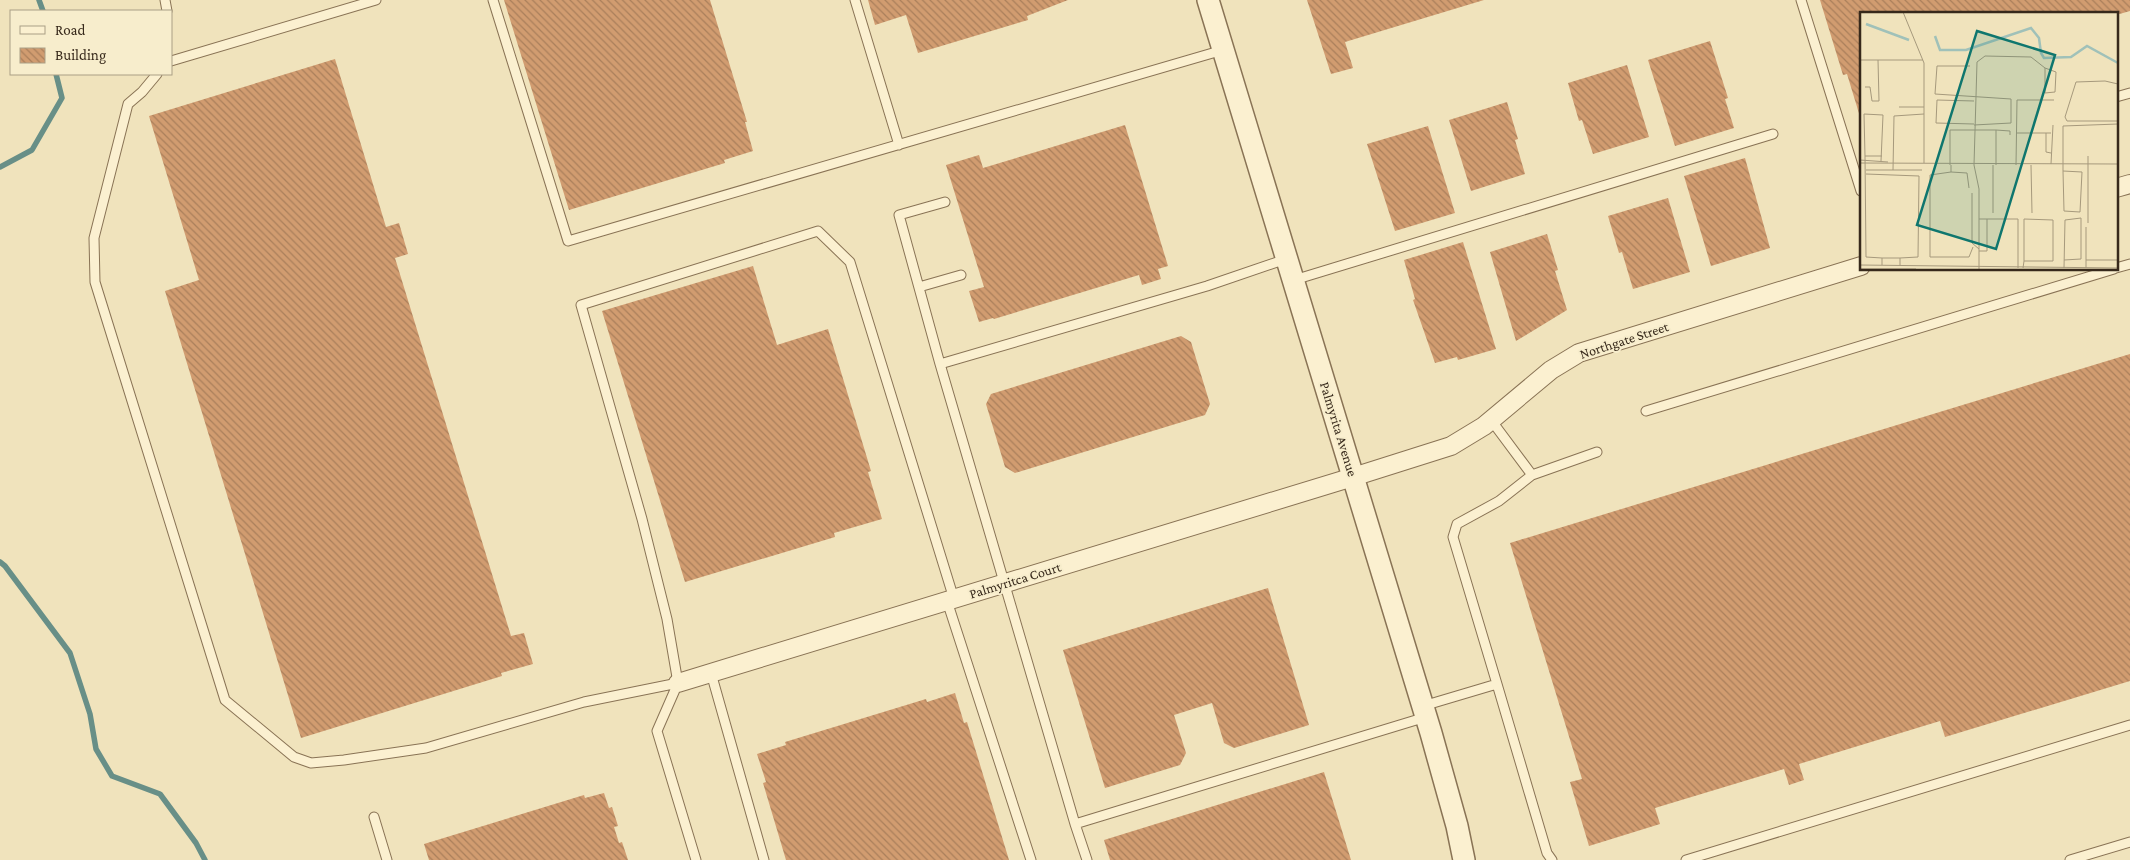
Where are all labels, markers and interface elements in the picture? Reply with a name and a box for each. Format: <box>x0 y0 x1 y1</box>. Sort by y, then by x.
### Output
legend <box>10 10 172 75</box>
inset map <box>1860 12 2118 270</box>
text: Road <box>55 22 86 38</box>
text: Building <box>55 47 106 64</box>
street label: Northgate Street <box>1578 318 1671 362</box>
street label: Palmyrita Avenue <box>1317 380 1361 478</box>
street label: Palmyritca Court <box>967 558 1063 602</box>

